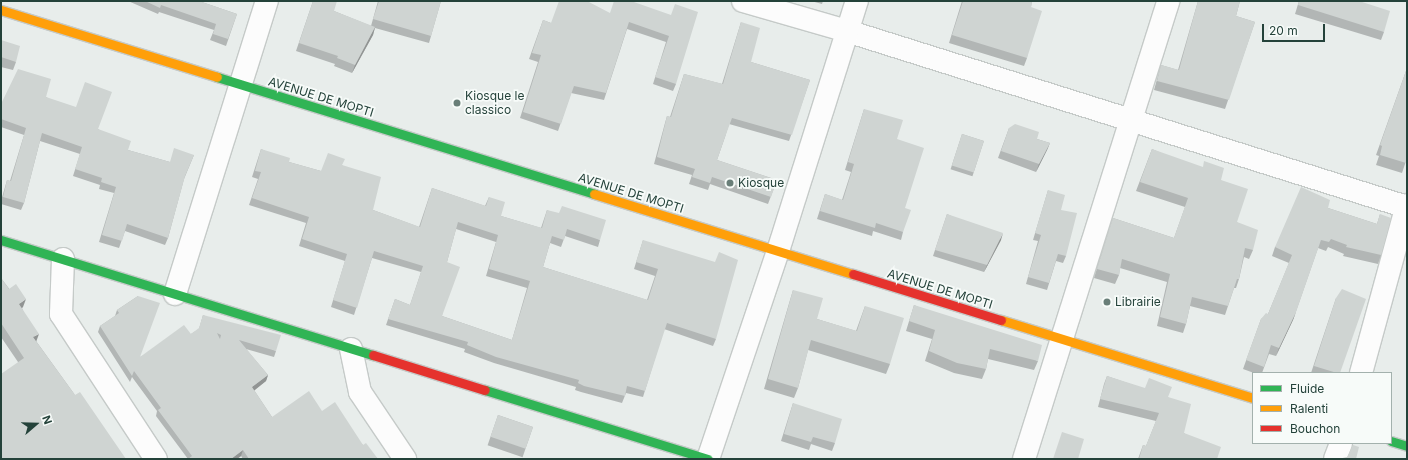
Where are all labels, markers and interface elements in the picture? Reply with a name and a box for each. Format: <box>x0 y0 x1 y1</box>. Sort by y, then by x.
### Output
scale bar <box>1264 16 1327 42</box>
text: 20 m <box>1269 23 1298 38</box>
street label: AVENUE DE MOPTI <box>267 74 375 120</box>
place label: Kiosque le classico <box>465 89 524 117</box>
marker: Kiosque le classico <box>452 98 462 108</box>
street label: AVENUE DE MOPTI <box>577 170 685 216</box>
place label: Kiosque <box>738 176 784 190</box>
marker: Kiosque <box>725 178 735 188</box>
street label: AVENUE DE MOPTI <box>886 266 994 312</box>
place label: Librairie <box>1115 295 1161 309</box>
marker: Librairie <box>1102 297 1112 307</box>
legend <box>1252 372 1392 444</box>
text: Fluide <box>1290 381 1324 396</box>
text: Ralenti <box>1290 401 1328 416</box>
north arrow <box>16 404 56 444</box>
text: N <box>39 414 55 426</box>
text: Bouchon <box>1290 421 1340 436</box>

